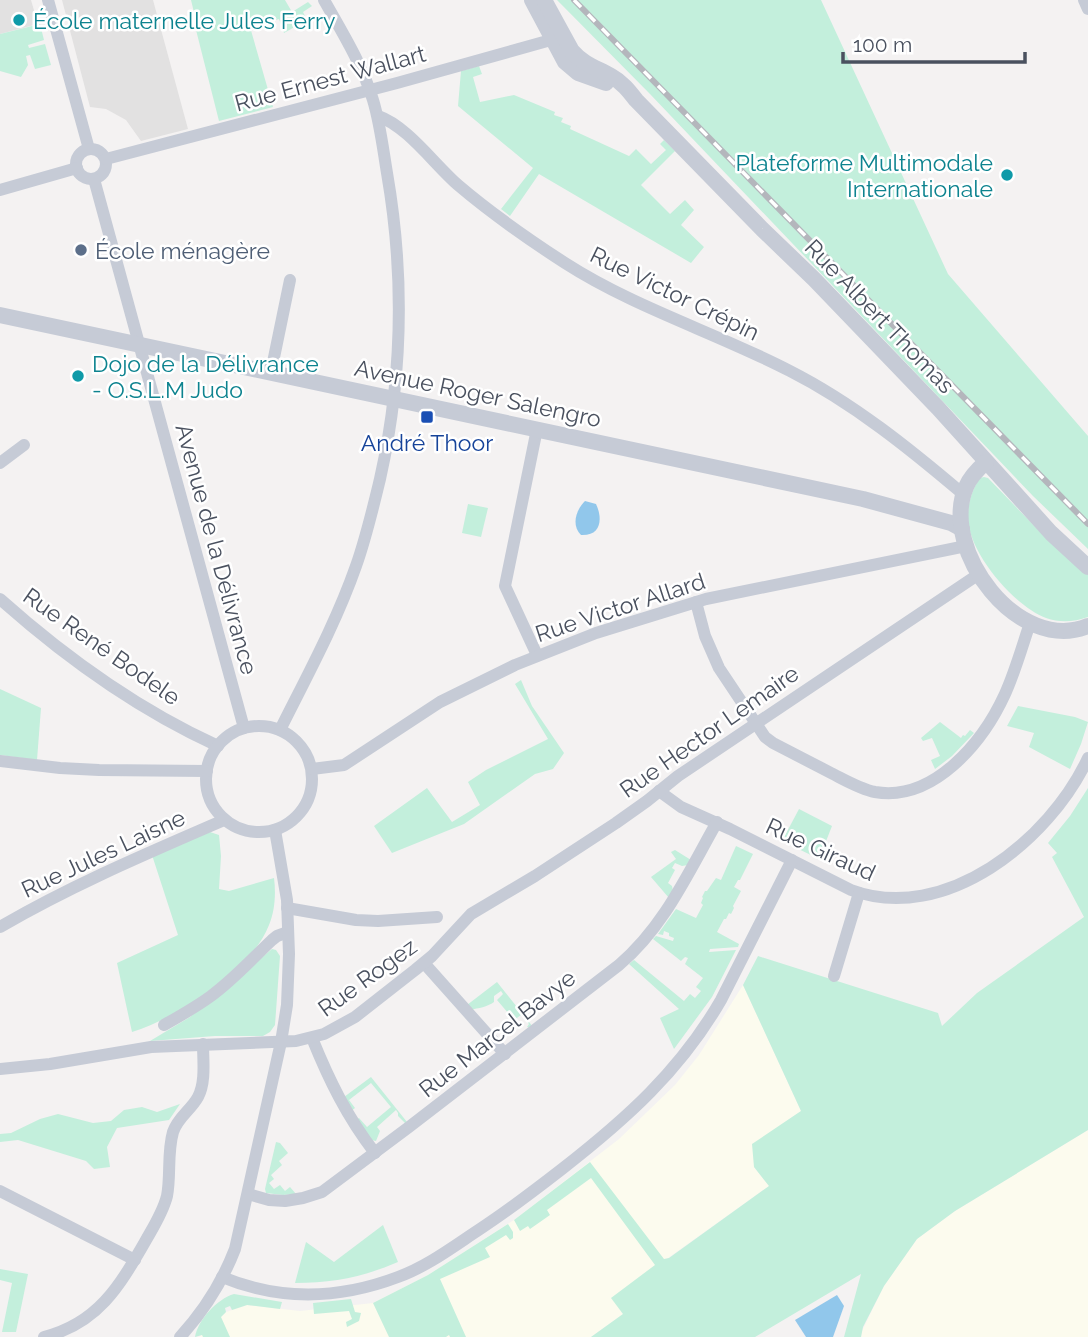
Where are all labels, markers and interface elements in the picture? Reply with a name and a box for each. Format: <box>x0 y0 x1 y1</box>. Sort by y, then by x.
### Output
place label: École maternelle Jules Ferry <box>33 7 336 34</box>
marker: École maternelle Jules Ferry <box>11 12 27 28</box>
scale bar <box>843 21 1025 65</box>
text: 100 m <box>853 32 912 57</box>
street label: Rue Ernest Wallart <box>231 39 429 117</box>
place label: Plateforme Multimodale Internationale <box>735 149 993 202</box>
marker: Plateforme Multimodale Internationale <box>999 167 1015 183</box>
street label: Rue Albert Thomas <box>800 233 960 399</box>
place label: École ménagère <box>95 237 270 264</box>
street label: Rue Victor Crépin <box>586 240 764 346</box>
marker: École ménagère <box>73 242 89 258</box>
place label: Dojo de la Délivrance - O.S.L.M Judo <box>92 350 319 403</box>
street label: Avenue Roger Salengro <box>352 354 604 432</box>
marker: Dojo de la Délivrance - O.S.L.M Judo <box>70 368 86 384</box>
marker: André Thoor <box>419 409 435 425</box>
street label: Avenue de la Délivrance <box>171 421 263 677</box>
place label: André Thoor <box>361 429 493 456</box>
street label: Rue Victor Allard <box>532 567 708 647</box>
street label: Rue René Bodele <box>18 582 186 710</box>
street label: Rue Hector Lemaire <box>614 659 804 803</box>
street label: Rue Jules Laisne <box>17 803 189 903</box>
street label: Rue Giraud <box>762 812 880 886</box>
street label: Rue Rogez <box>313 932 421 1022</box>
street label: Rue Marcel Bavye <box>413 964 581 1102</box>

